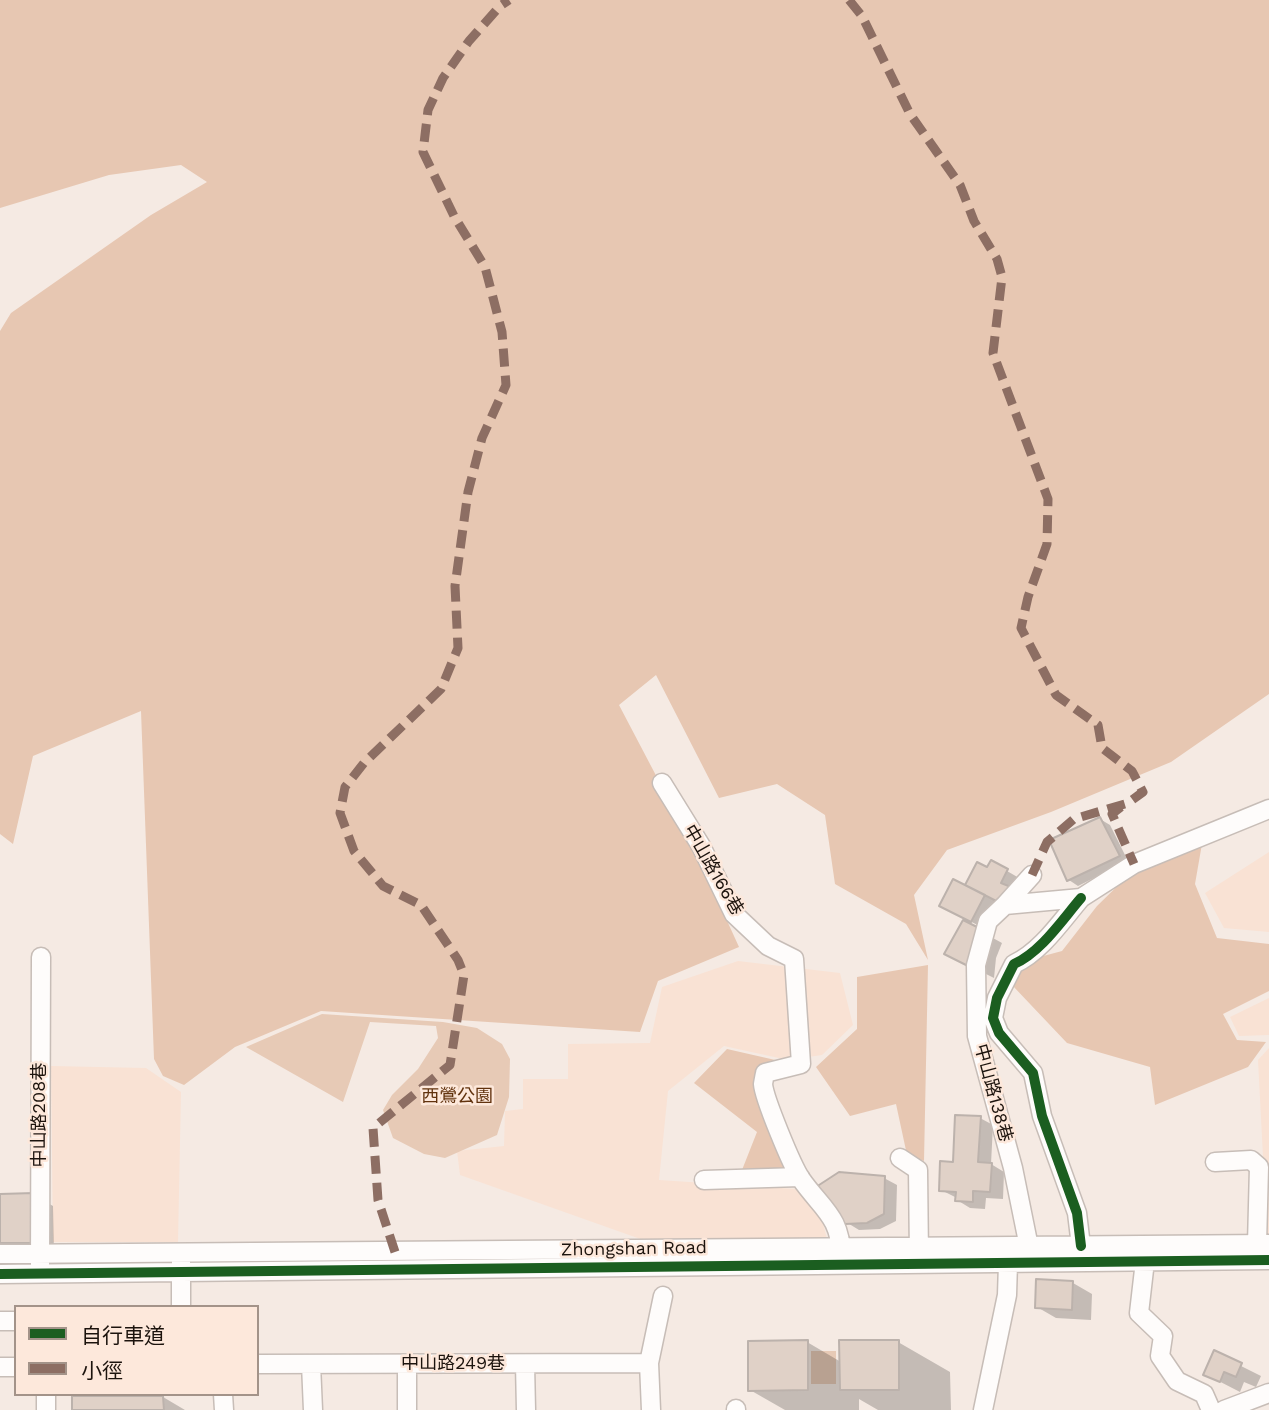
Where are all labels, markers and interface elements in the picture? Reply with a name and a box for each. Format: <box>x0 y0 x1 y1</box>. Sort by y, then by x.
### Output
street label: 中山路166巷 <box>678 821 748 919</box>
street label: 中山路138巷 <box>970 1042 1016 1144</box>
street label: 中山路208巷 <box>29 1063 51 1167</box>
park label: 西鶯公園 <box>421 1086 493 1108</box>
street label: Zhongshan Road <box>561 1237 707 1261</box>
legend <box>14 1305 259 1396</box>
text: 自行車道 <box>81 1323 165 1348</box>
street label: 中山路249巷 <box>401 1353 505 1375</box>
text: 小徑 <box>81 1358 123 1383</box>

